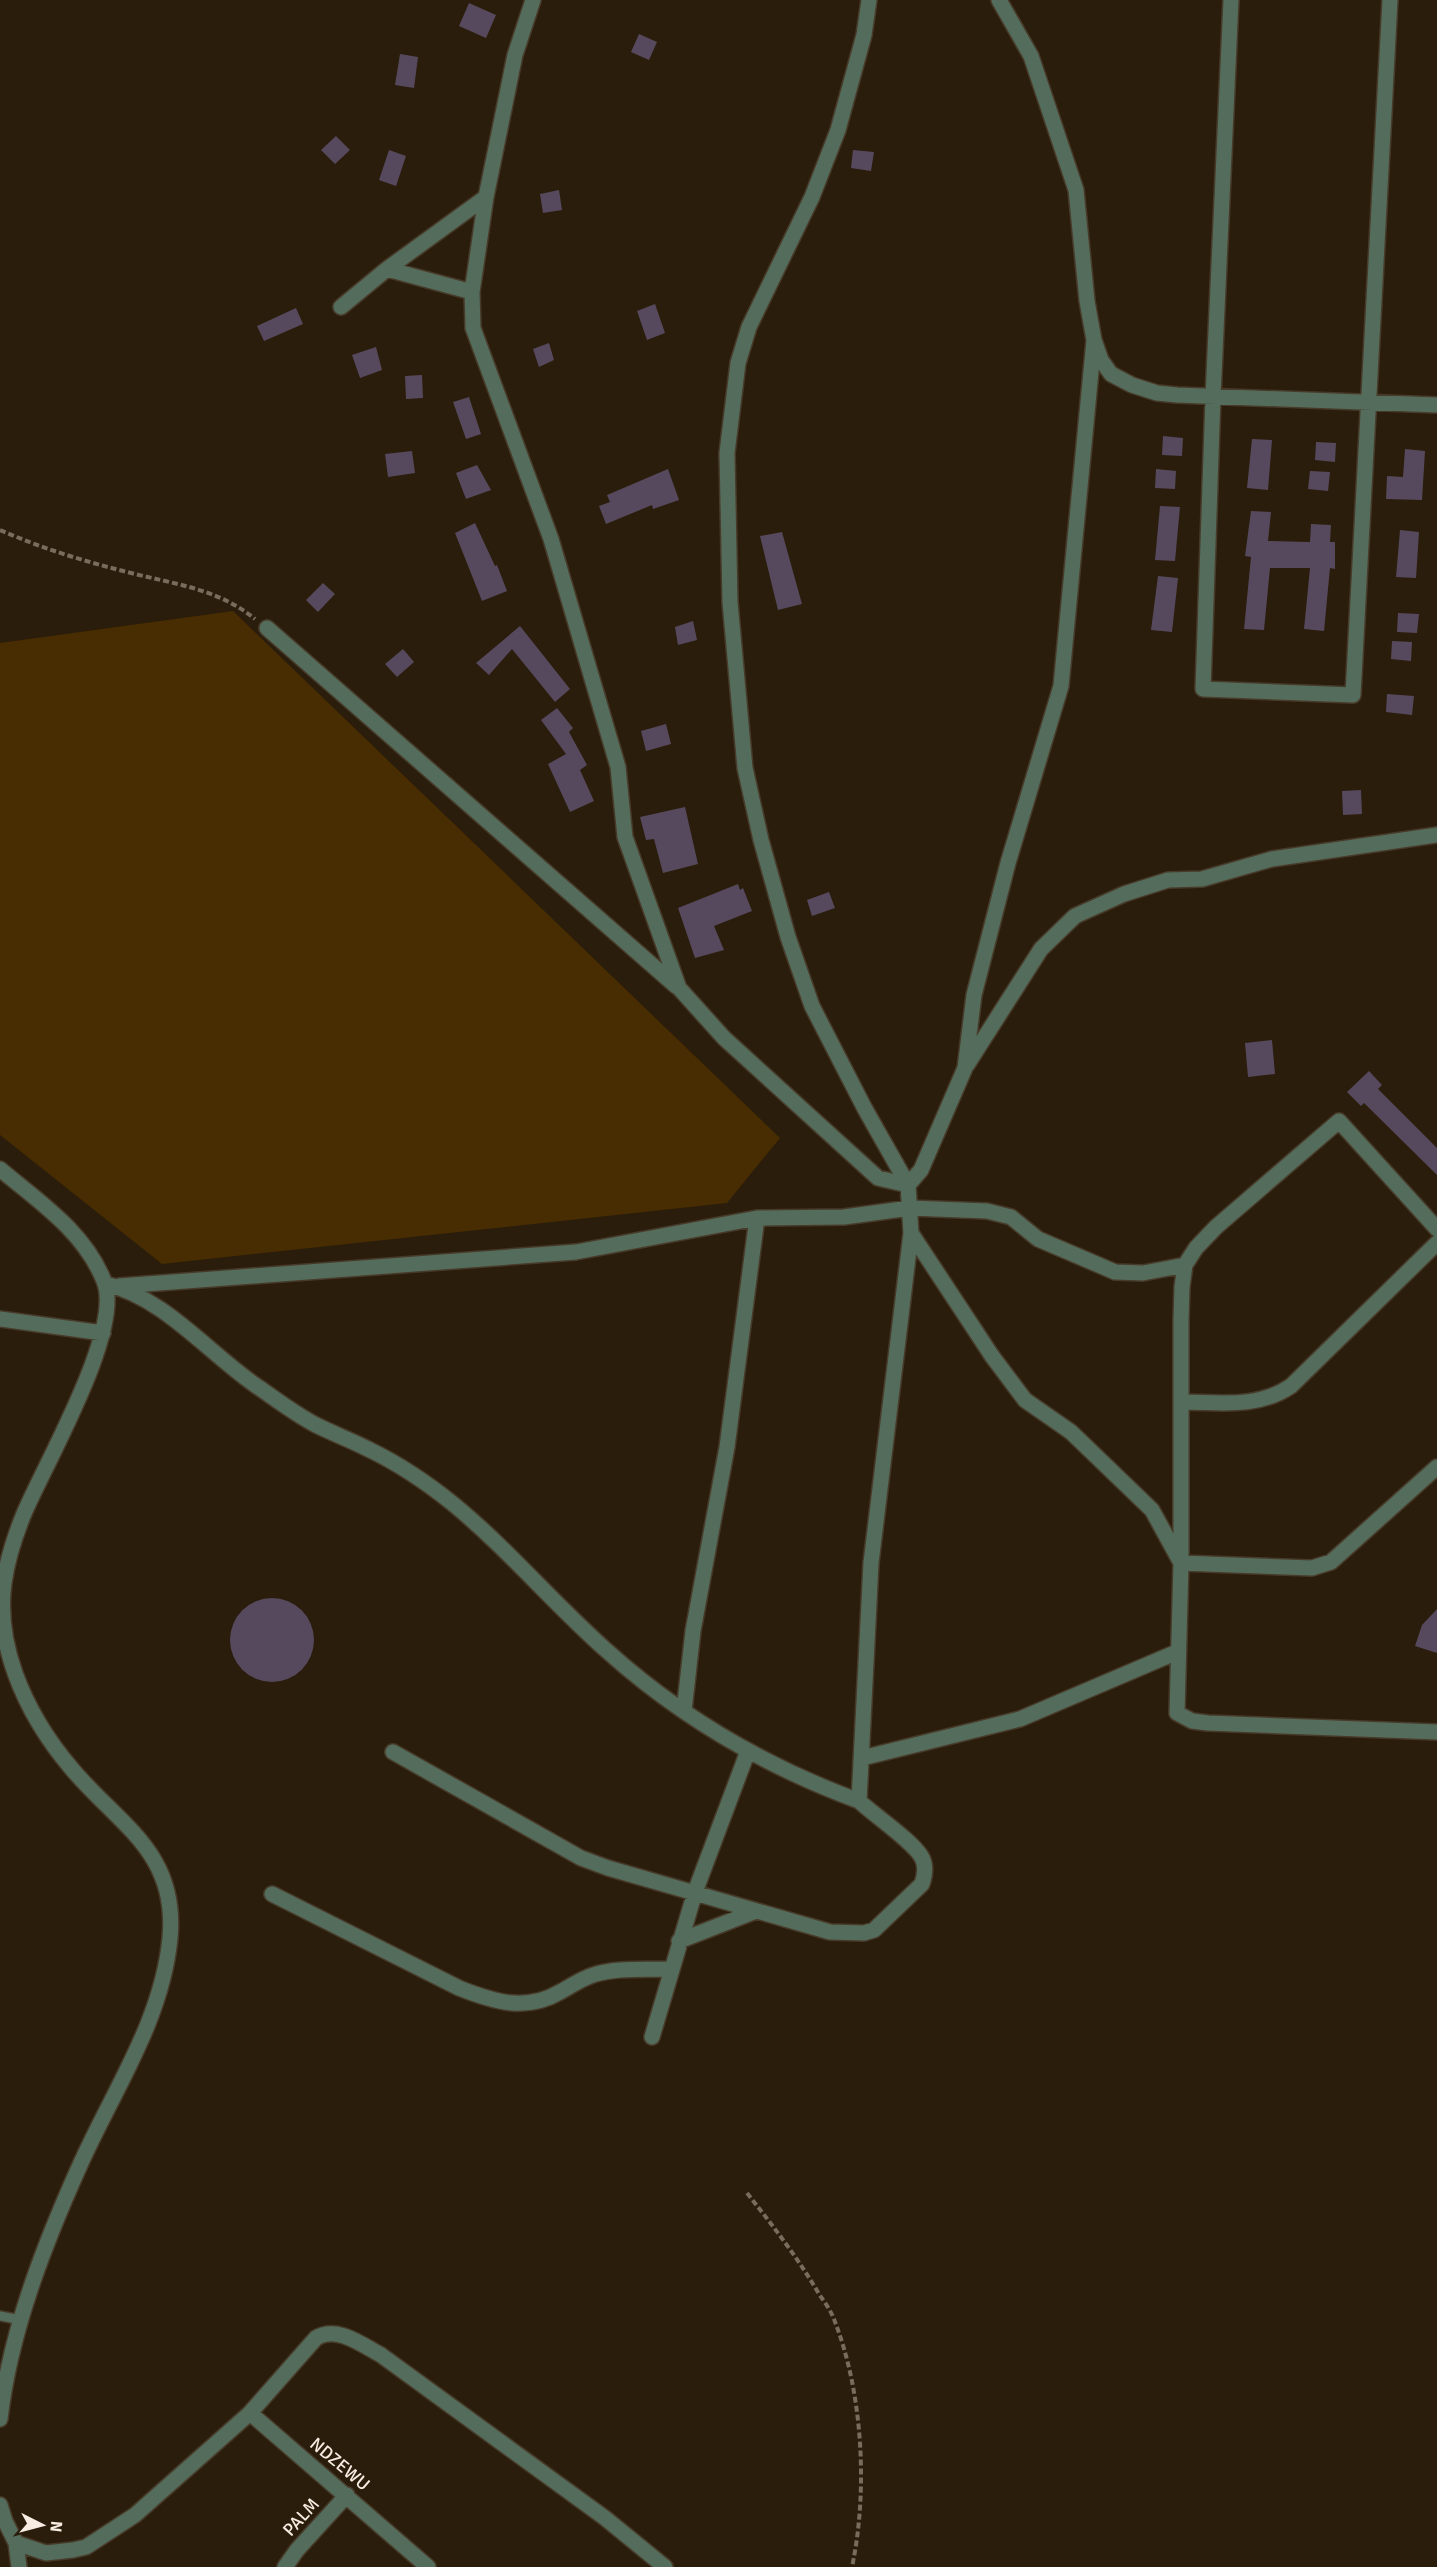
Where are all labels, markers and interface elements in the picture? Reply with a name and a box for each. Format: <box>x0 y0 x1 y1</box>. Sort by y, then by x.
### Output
street label: NDZEWU <box>306 2433 374 2495</box>
street label: PALM <box>278 2493 324 2541</box>
north arrow <box>12 2495 72 2555</box>
text: N <box>45 2520 66 2533</box>

